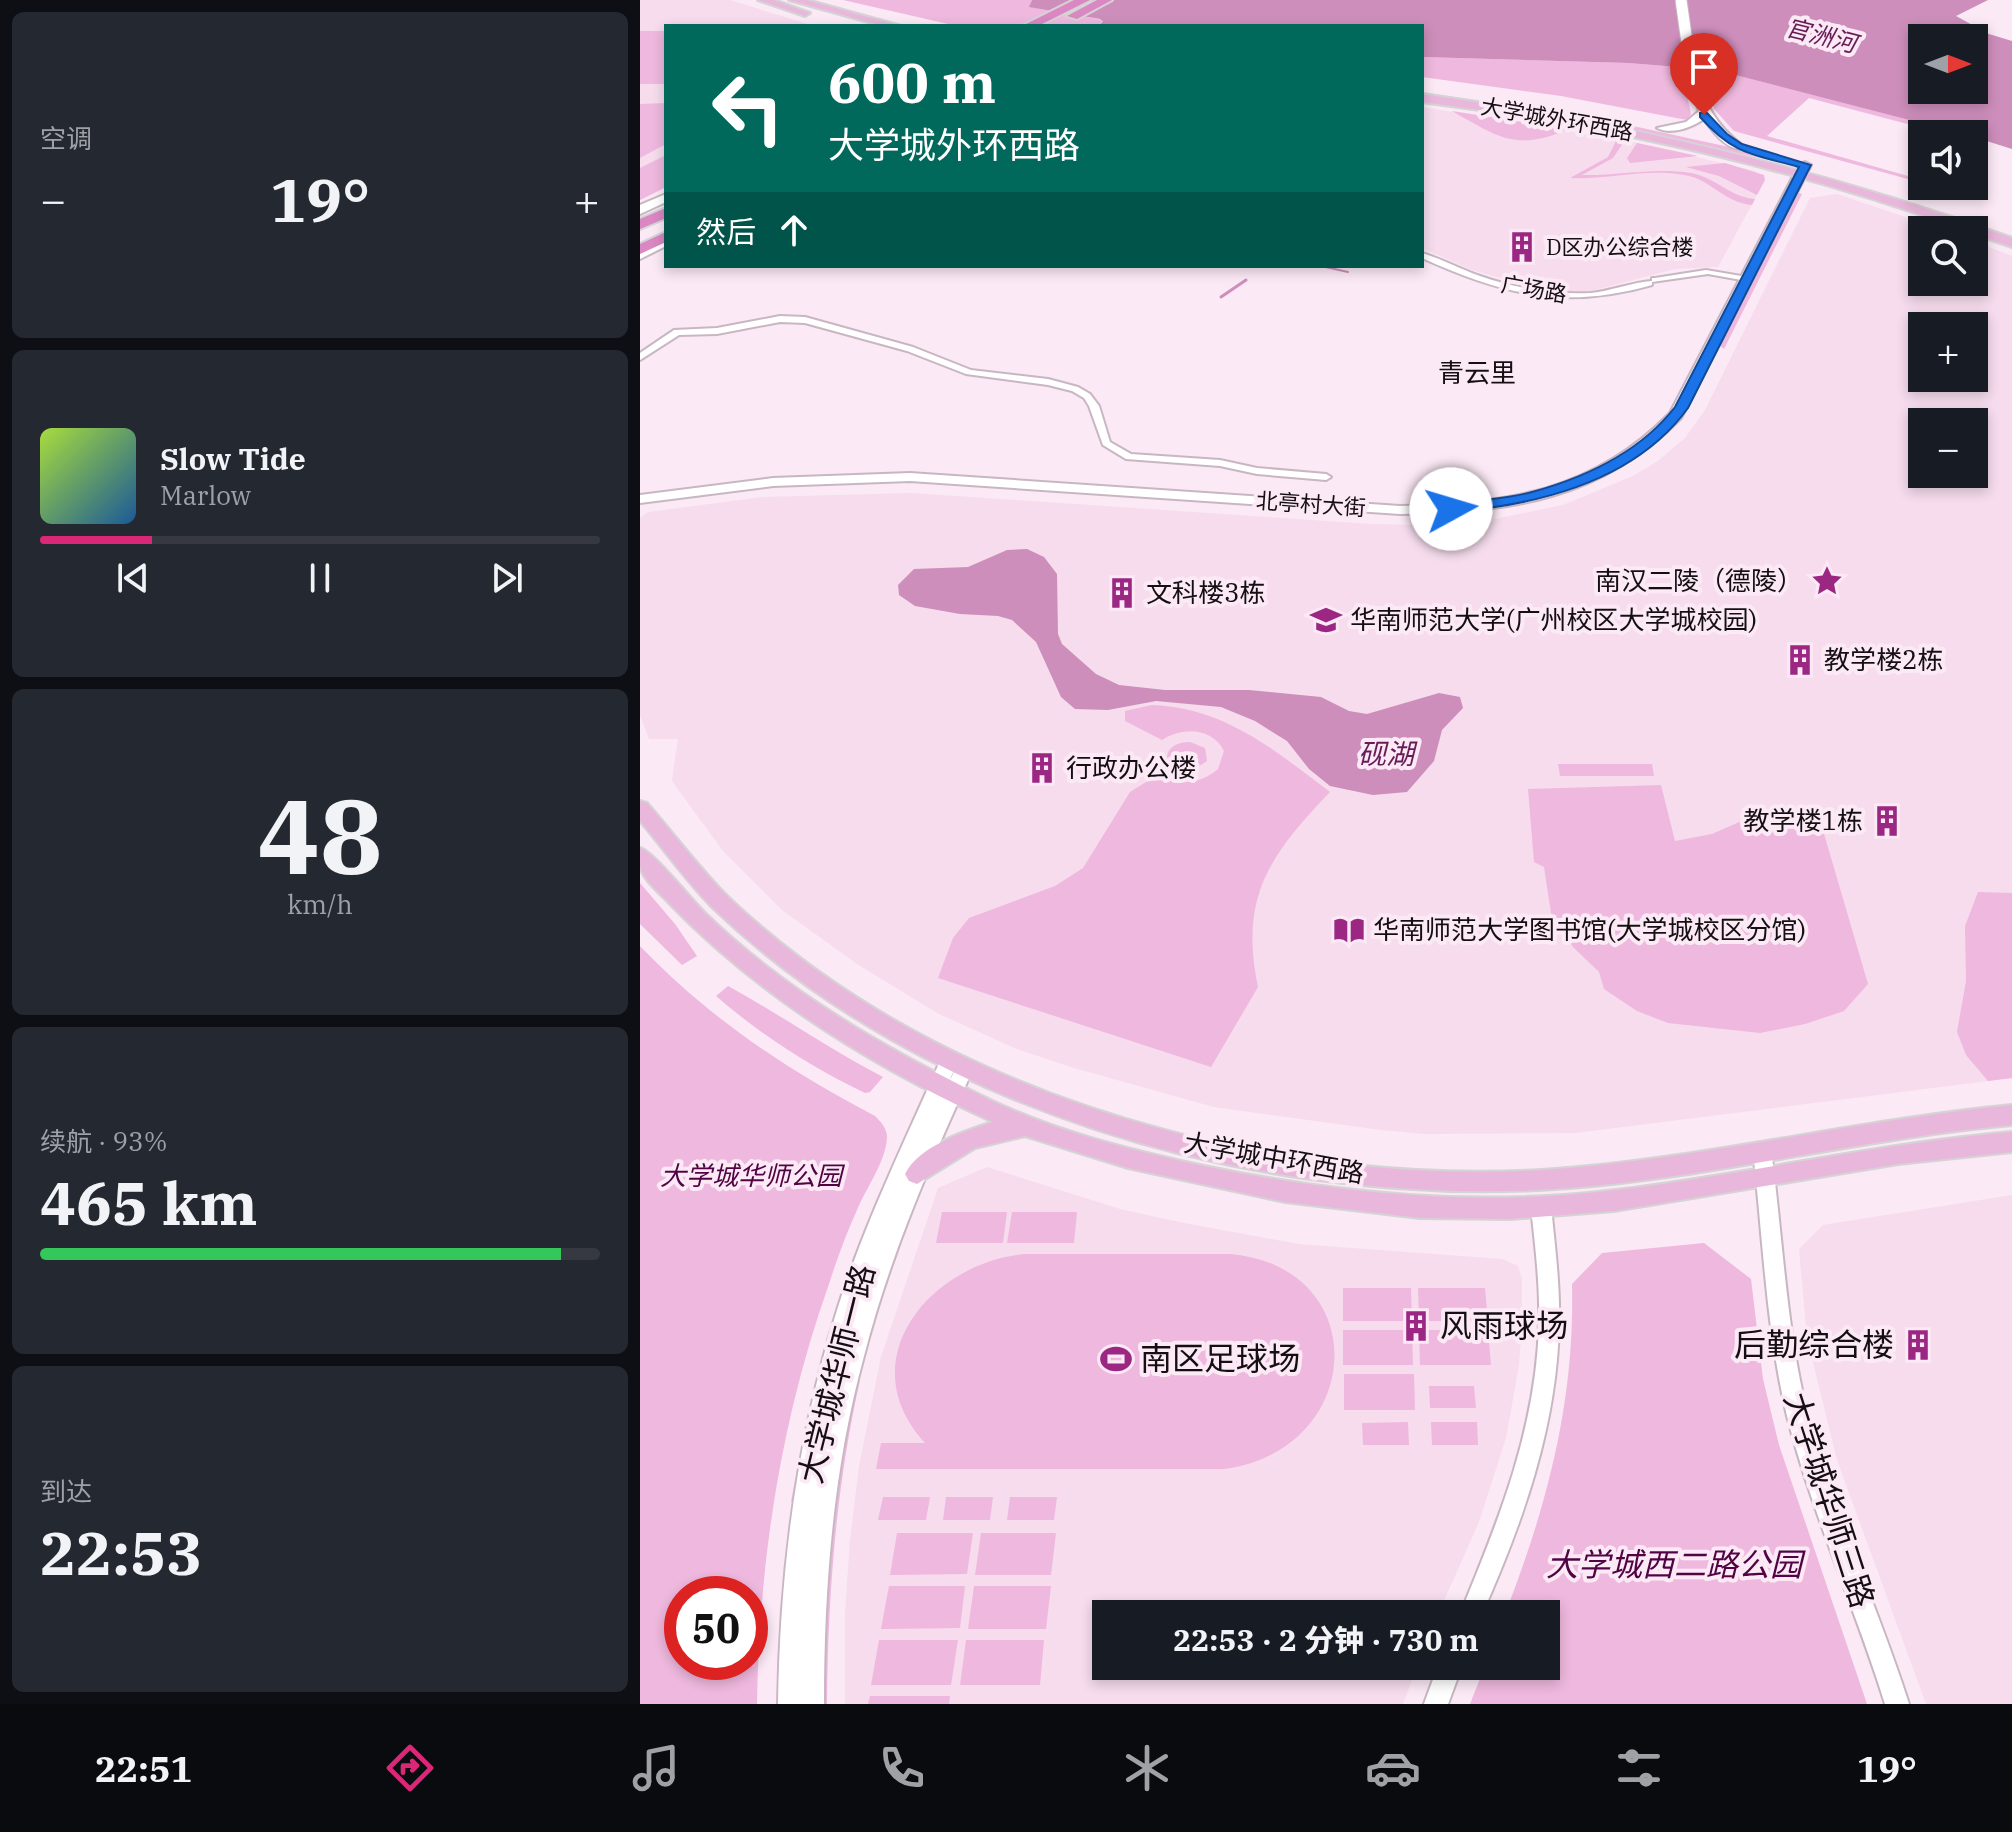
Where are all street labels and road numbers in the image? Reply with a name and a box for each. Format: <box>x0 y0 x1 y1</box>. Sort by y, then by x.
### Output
street label: 大学城外环西路 <box>1479 91 1635 146</box>
street label: 广场路 <box>1499 268 1569 309</box>
street label: 北亭村大街 <box>1255 485 1367 522</box>
street label: 大学城中环西路 <box>1182 1124 1367 1190</box>
street label: 大学城华师一路 <box>789 1260 884 1488</box>
street label: 大学城华师三路 <box>1775 1387 1885 1613</box>

